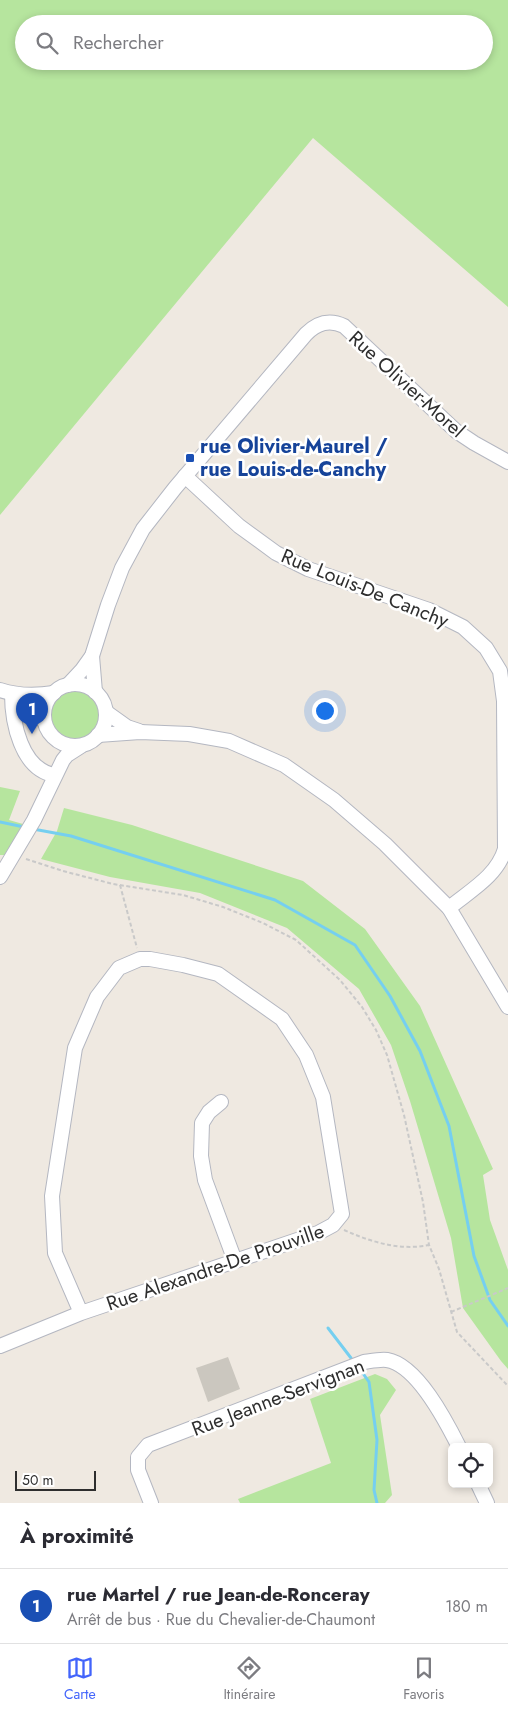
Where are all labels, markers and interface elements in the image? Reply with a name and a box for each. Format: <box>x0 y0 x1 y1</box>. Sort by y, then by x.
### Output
search box <box>15 15 493 70</box>
icon: search <box>33 29 61 57</box>
text: Rechercher <box>73 29 164 56</box>
street label: Rue Olivier-Morel <box>342 324 471 445</box>
place label: rue Olivier-Maurel / rue Louis-de-Canchy <box>200 432 388 484</box>
marker: rue Olivier-Maurel / rue Louis-de-Canchy <box>184 452 196 464</box>
street label: Rue Louis-De Canchy <box>277 542 453 635</box>
pin: 1 <box>16 693 48 734</box>
your location <box>312 698 338 724</box>
street label: Rue Alexandre-De Prouville <box>102 1217 328 1318</box>
street label: Rue Jeanne-Servignan <box>188 1351 369 1444</box>
map controls <box>448 1443 493 1488</box>
button: locate <box>448 1443 493 1488</box>
scale bar <box>15 1468 96 1491</box>
text: 50 m <box>22 1470 53 1490</box>
text: À proximité <box>20 1521 134 1551</box>
text: rue Martel / rue Jean-de-Ronceray <box>67 1581 370 1608</box>
text: 1 <box>32 1595 40 1618</box>
text: 180 m <box>445 1595 488 1618</box>
text: Arrêt de bus · Rue du Chevalier-de-Chaumont <box>67 1608 375 1631</box>
tab: Carte <box>64 1654 96 1704</box>
tab: Itinéraire <box>223 1654 275 1704</box>
tab: Favoris <box>403 1654 444 1704</box>

